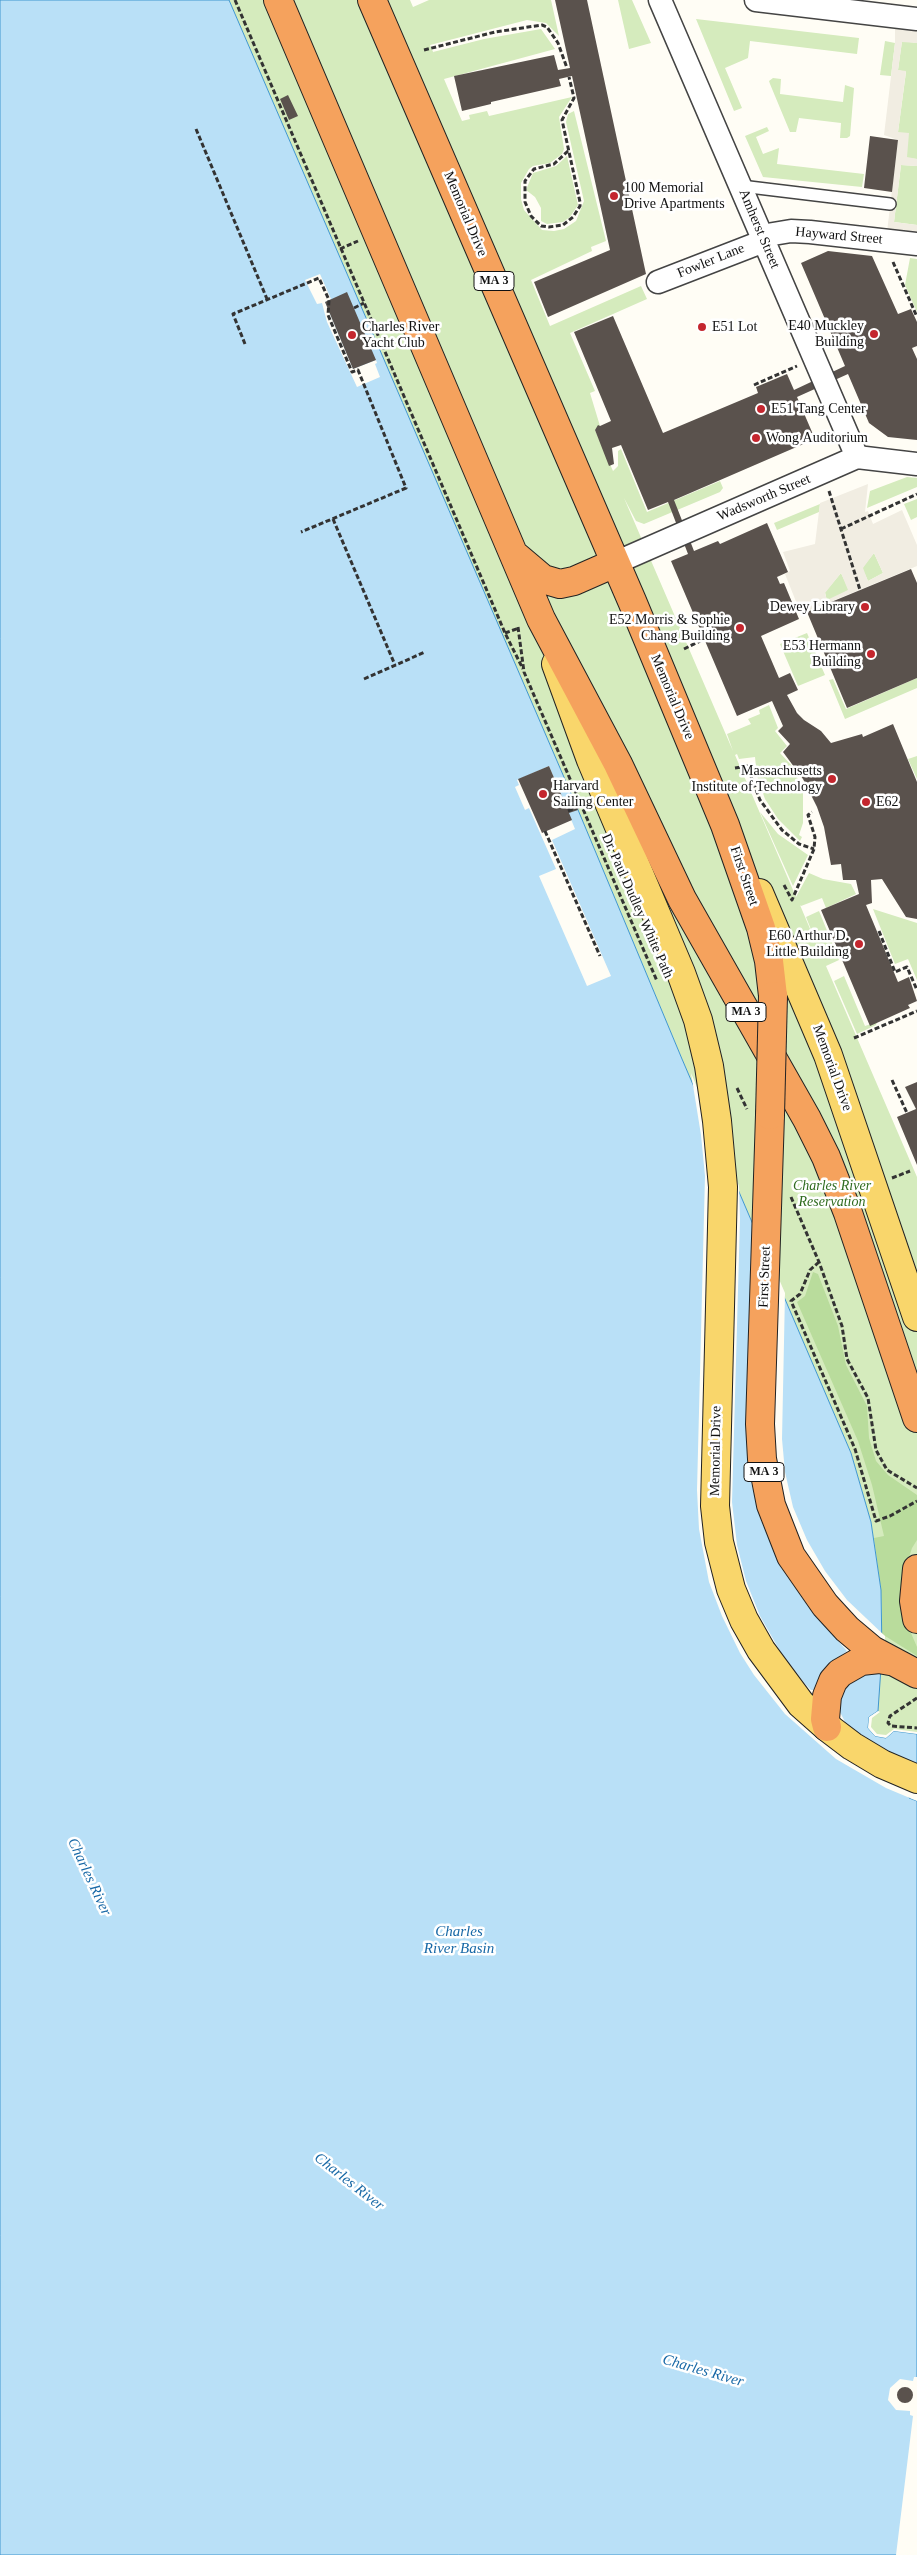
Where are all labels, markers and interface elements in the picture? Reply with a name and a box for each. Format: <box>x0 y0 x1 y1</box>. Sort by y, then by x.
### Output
street label: Memorial Drive <box>440 169 490 259</box>
place label: 100 Memorial Drive Apartments <box>624 180 725 212</box>
street label: Amherst Street <box>735 187 783 271</box>
marker: 100 Memorial Drive Apartments <box>608 190 620 202</box>
street label: Hayward Street <box>795 224 883 248</box>
street label: Fowler Lane <box>675 240 747 282</box>
road number: MA 3 <box>474 272 514 290</box>
place label: E40 Muckley Building <box>788 318 864 351</box>
place label: Charles River Yacht Club <box>362 319 439 352</box>
place label: E51 Lot <box>712 319 757 335</box>
marker: E51 Lot <box>696 321 708 333</box>
marker: E40 Muckley Building <box>868 328 880 340</box>
marker: Charles River Yacht Club <box>346 329 358 341</box>
place label: E51 Tang Center <box>771 401 866 417</box>
marker: E51 Tang Center <box>755 403 767 415</box>
place label: Wong Auditorium <box>766 430 868 446</box>
marker: Wong Auditorium <box>750 432 762 444</box>
street label: Wadsworth Street <box>715 471 813 525</box>
place label: Dewey Library <box>770 599 855 615</box>
marker: Dewey Library <box>859 601 871 613</box>
place label: E52 Morris & Sophie Chang Building <box>609 612 730 644</box>
marker: E52 Morris & Sophie Chang Building <box>734 622 746 634</box>
place label: E53 Hermann Building <box>783 638 861 670</box>
marker: E53 Hermann Building <box>865 648 877 660</box>
street label: Memorial Drive <box>647 652 697 742</box>
place label: Massachusetts Institute of Technology <box>692 763 822 796</box>
marker: Massachusetts Institute of Technology <box>826 773 838 785</box>
place label: Harvard Sailing Center <box>553 778 633 810</box>
marker: Harvard Sailing Center <box>537 788 549 800</box>
place label: E62 <box>876 794 899 810</box>
marker: E62 <box>860 796 872 808</box>
street label: Dr. Paul Dudley White Path <box>597 831 677 981</box>
street label: First Street <box>726 844 762 908</box>
place label: E60 Arthur D. Little Building <box>766 928 849 960</box>
marker: E60 Arthur D. Little Building <box>853 938 865 950</box>
road number: MA 3 <box>726 1002 766 1022</box>
street label: Memorial Drive <box>809 1023 855 1113</box>
park label: Charles River Reservation <box>793 1178 871 1210</box>
street label: First Street <box>756 1246 774 1308</box>
street label: Memorial Drive <box>707 1406 725 1496</box>
road number: MA 3 <box>744 1462 784 1481</box>
water label: Charles River <box>63 1835 115 1919</box>
water label: Charles River Basin <box>424 1923 494 1958</box>
water label: Charles River <box>310 2149 388 2215</box>
water label: Charles River <box>660 2351 746 2391</box>

